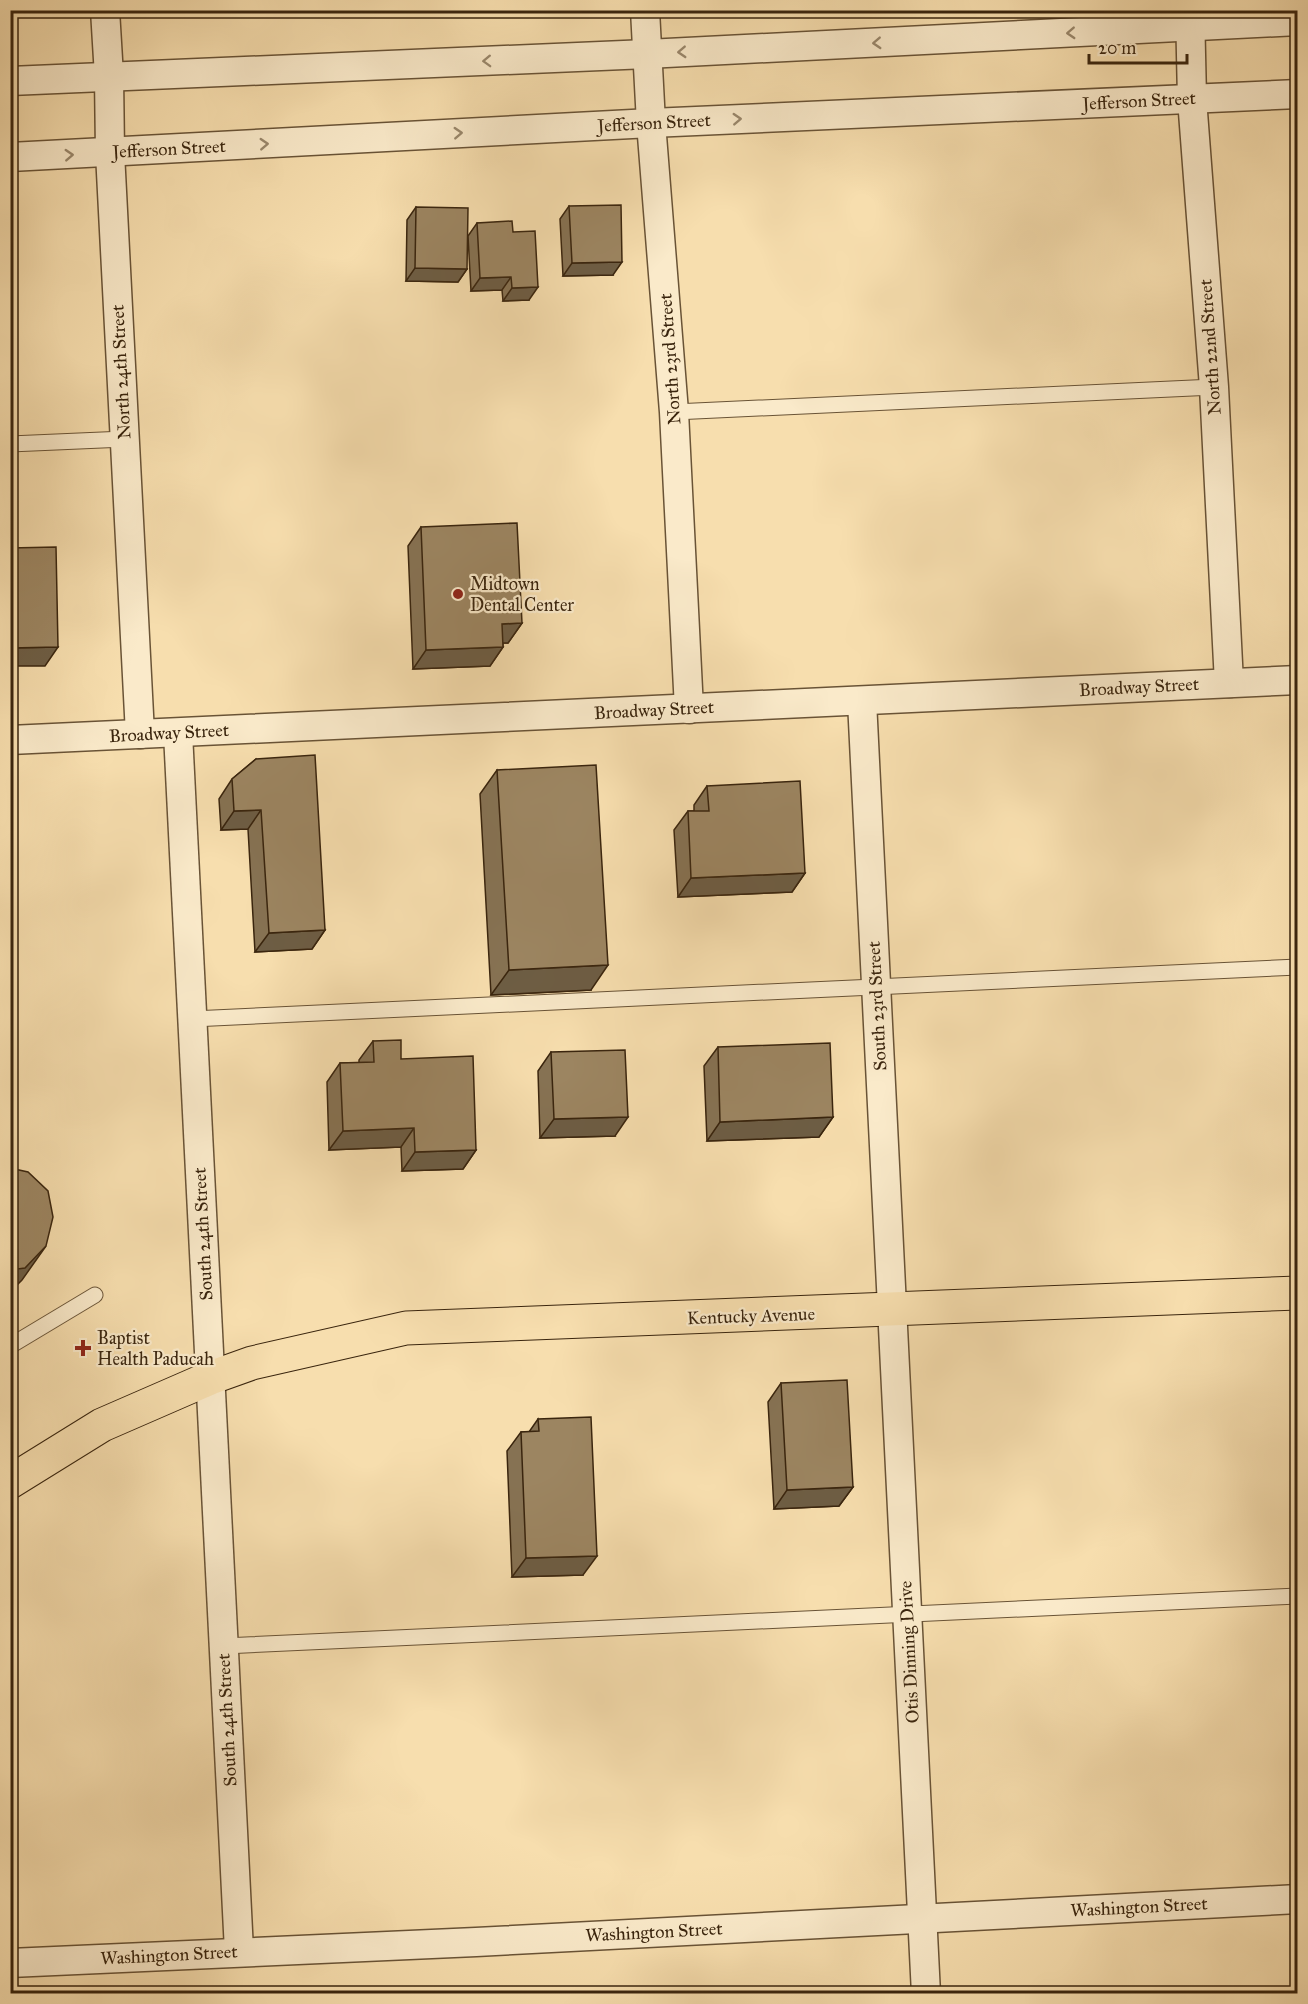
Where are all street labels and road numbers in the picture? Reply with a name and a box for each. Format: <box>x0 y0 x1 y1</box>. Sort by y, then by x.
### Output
street label: Jefferson Street <box>1080 87 1197 116</box>
street label: Jefferson Street <box>595 109 712 138</box>
street label: Jefferson Street <box>110 135 227 164</box>
street label: North 22nd Street <box>1194 278 1226 416</box>
street label: North 23rd Street <box>654 292 686 425</box>
street label: North 24th Street <box>106 303 136 440</box>
street label: Broadway Street <box>1078 673 1200 701</box>
street label: Broadway Street <box>593 696 715 724</box>
street label: Broadway Street <box>108 719 230 747</box>
street label: South 23rd Street <box>863 940 891 1071</box>
street label: South 24th Street <box>188 1166 217 1301</box>
street label: Kentucky Avenue <box>687 1303 815 1329</box>
street label: Otis Dinning Drive <box>894 1580 925 1724</box>
street label: South 24th Street <box>212 1652 241 1787</box>
street label: Washington Street <box>1070 1892 1209 1923</box>
street label: Washington Street <box>585 1917 724 1948</box>
street label: Washington Street <box>100 1940 239 1971</box>

